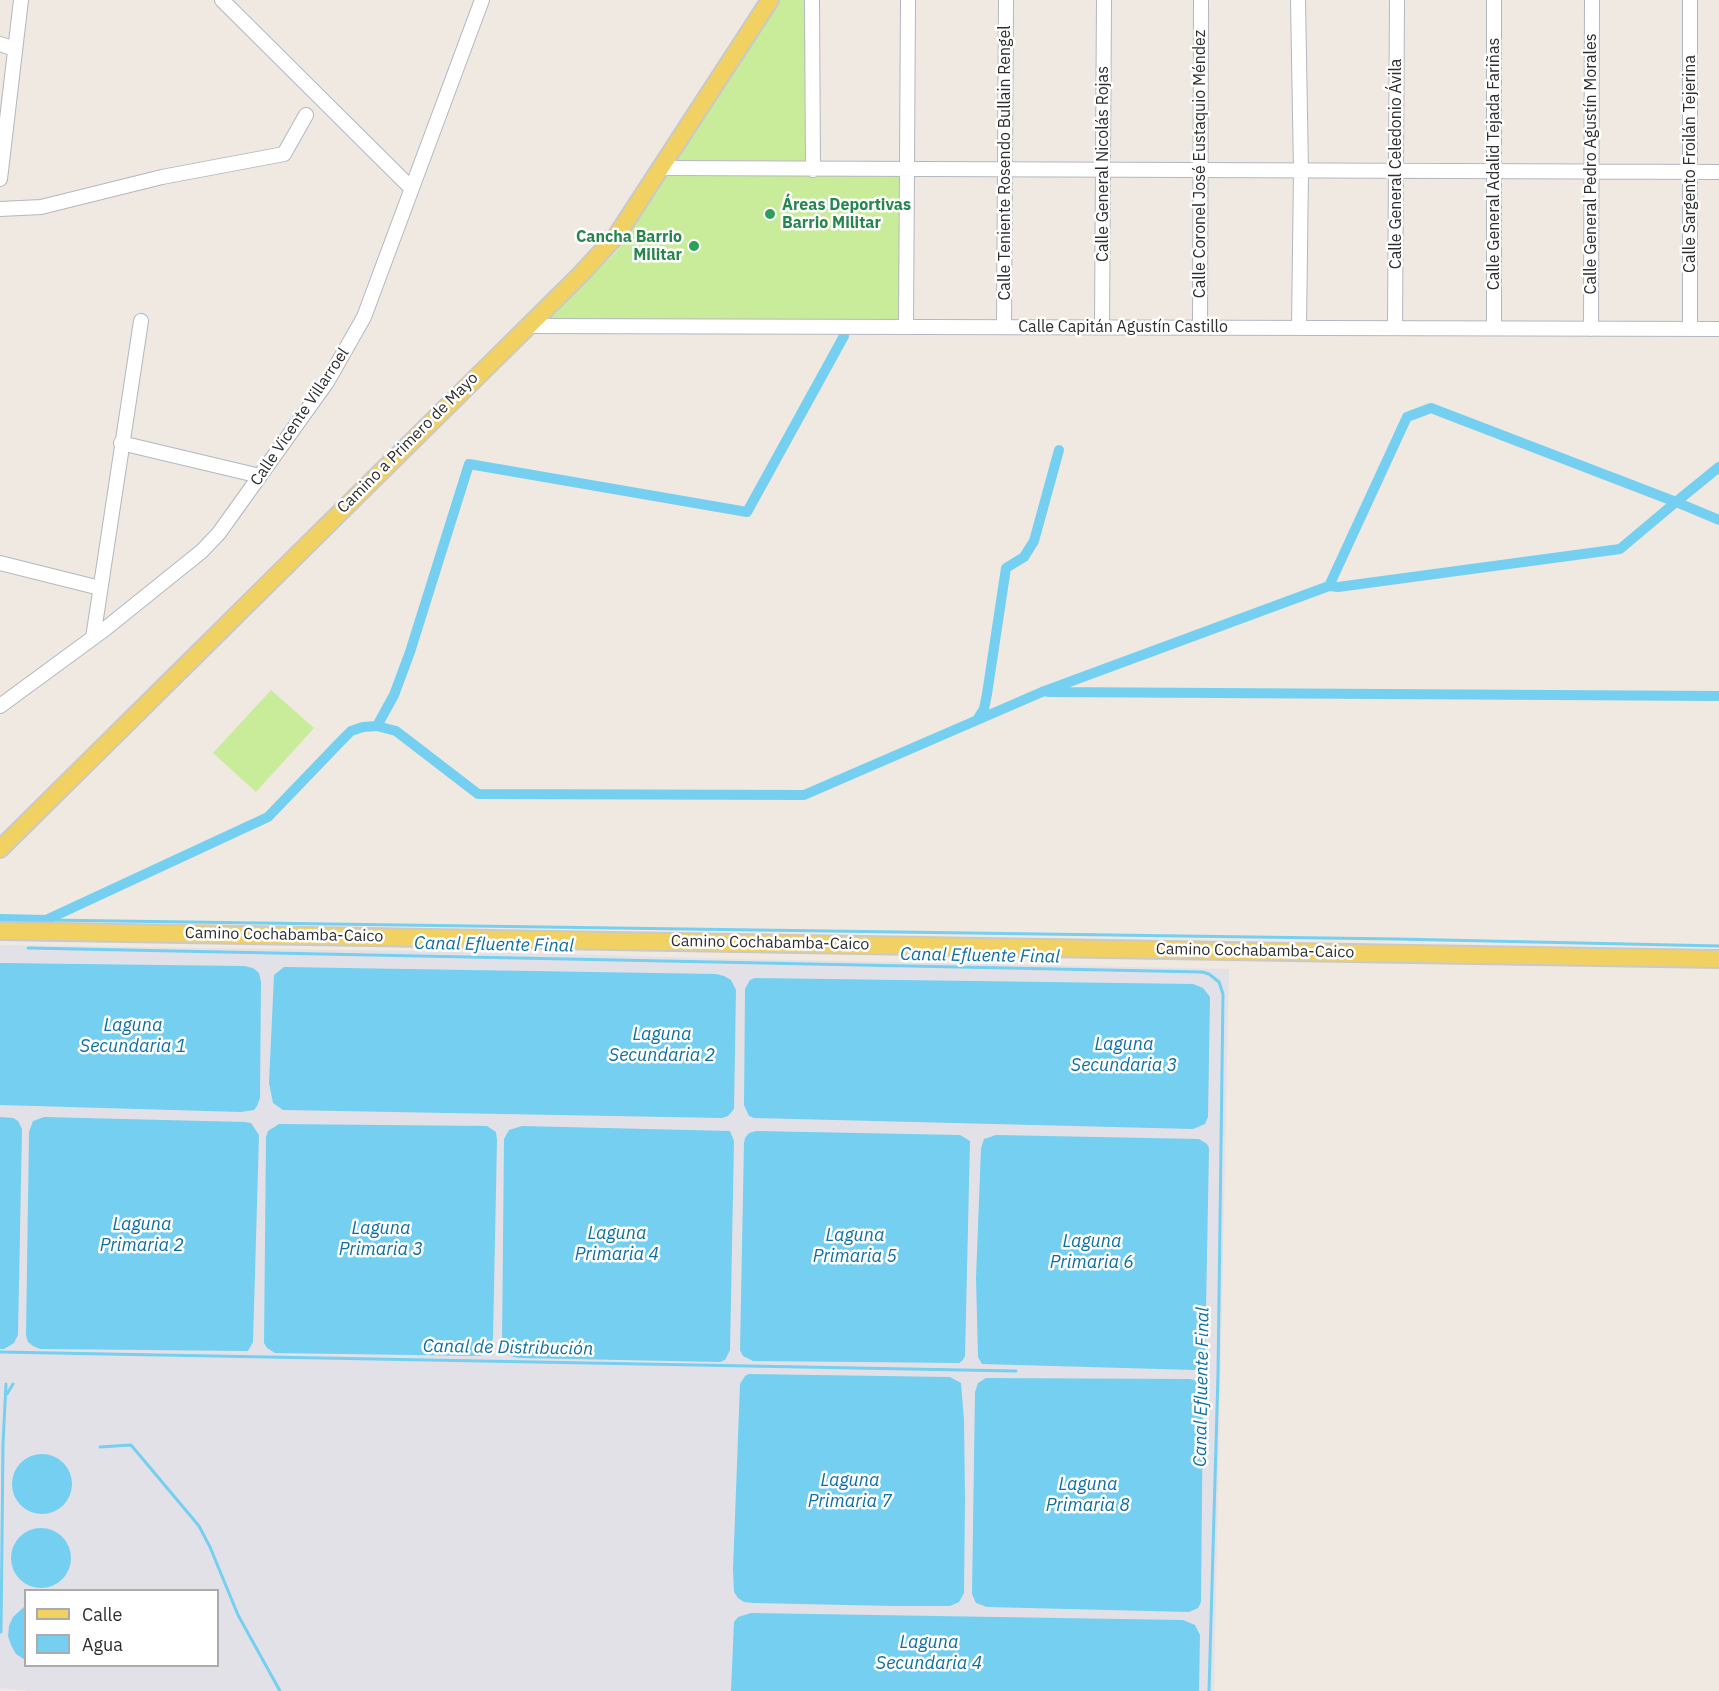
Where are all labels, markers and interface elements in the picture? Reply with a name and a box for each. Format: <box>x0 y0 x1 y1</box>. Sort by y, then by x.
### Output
street label: Calle Teniente Rosendo Bullain Rengel <box>995 25 1015 301</box>
street label: Calle Coronel José Eustaquio Méndez <box>1190 30 1210 298</box>
street label: Calle General Pedro Agustín Morales <box>1581 33 1601 295</box>
street label: Calle General Adalid Tejada Fariñas <box>1484 38 1504 290</box>
street label: Calle Sargento Froilán Tejerina <box>1680 55 1700 273</box>
street label: Calle General Celedonio Ávila <box>1386 59 1406 269</box>
street label: Calle General Nicolás Rojas <box>1093 66 1113 262</box>
place label: Áreas Deportivas Barrio Militar <box>782 195 911 233</box>
marker: Áreas Deportivas Barrio Militar <box>763 207 777 221</box>
place label: Cancha Barrio Militar <box>576 227 682 265</box>
marker: Cancha Barrio Militar <box>687 239 701 253</box>
street label: Calle Capitán Agustín Castillo <box>1018 317 1228 337</box>
street label: Calle Vicente Villarroel <box>247 344 353 490</box>
street label: Camino a Primero de Mayo <box>334 369 482 517</box>
street label: Camino Cochabamba-Caico <box>185 924 383 946</box>
street label: Camino Cochabamba-Caico <box>671 932 869 954</box>
water label: Canal Efluente Final <box>414 933 574 957</box>
street label: Camino Cochabamba-Caico <box>1156 940 1354 962</box>
water label: Canal Efluente Final <box>900 944 1060 968</box>
water label: Laguna Secundaria 1 <box>80 1015 186 1058</box>
water label: Laguna Secundaria 2 <box>609 1024 715 1066</box>
water label: Laguna Secundaria 3 <box>1071 1034 1177 1076</box>
water label: Laguna Primaria 2 <box>100 1214 184 1256</box>
water label: Laguna Primaria 3 <box>339 1218 423 1260</box>
water label: Laguna Primaria 4 <box>575 1223 659 1266</box>
water label: Laguna Primaria 5 <box>813 1225 897 1268</box>
water label: Laguna Primaria 6 <box>1050 1231 1134 1274</box>
water label: Canal Efluente Final <box>1190 1307 1214 1467</box>
water label: Canal de Distribución <box>423 1336 593 1360</box>
water label: Laguna Primaria 7 <box>808 1470 892 1512</box>
water label: Laguna Primaria 8 <box>1046 1474 1130 1516</box>
legend <box>24 1589 219 1667</box>
text: Calle <box>82 1603 122 1626</box>
water label: Laguna Secundaria 4 <box>876 1632 982 1674</box>
text: Agua <box>82 1633 123 1656</box>

